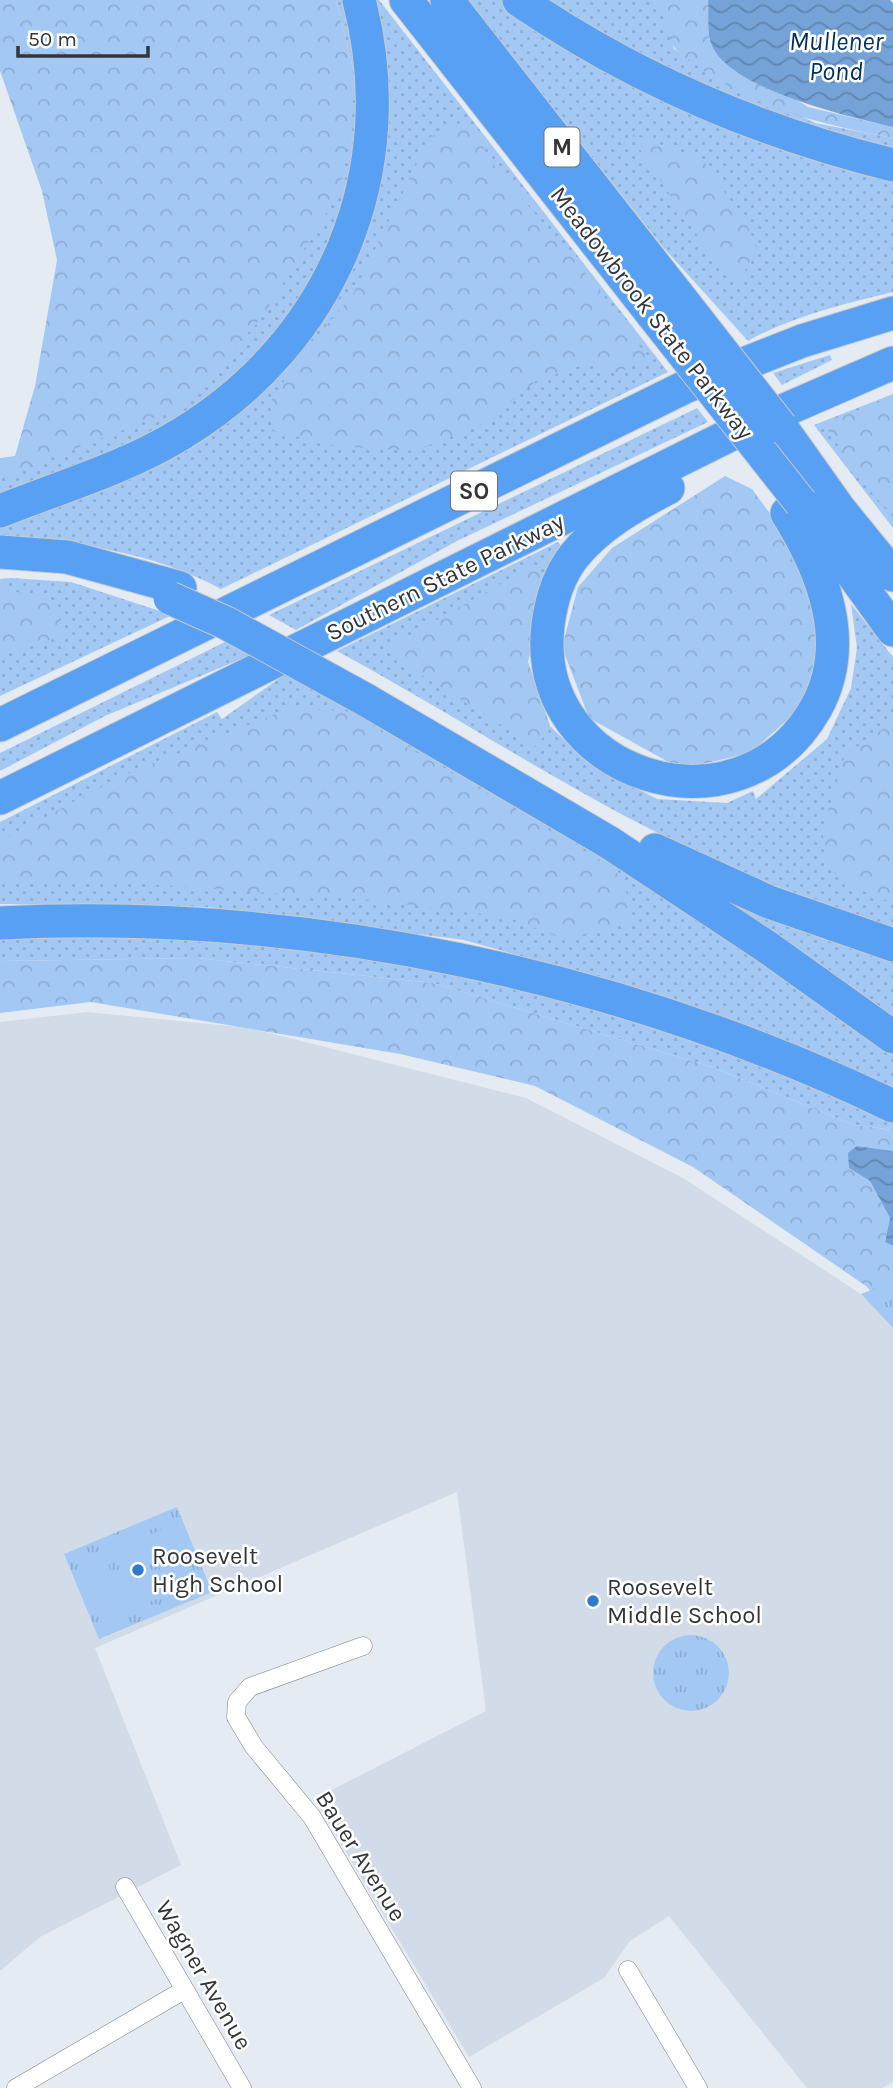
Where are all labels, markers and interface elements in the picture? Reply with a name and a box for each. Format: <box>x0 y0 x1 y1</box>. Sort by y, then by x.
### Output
scale bar <box>18 14 147 58</box>
water label: Mullener Pond <box>789 26 884 87</box>
text: 50 m <box>28 27 77 51</box>
road number: M <box>544 128 580 166</box>
street label: Meadowbrook State Parkway <box>545 181 759 445</box>
road number: SO <box>451 471 497 510</box>
street label: Southern State Parkway <box>322 507 568 647</box>
place label: Roosevelt High School <box>152 1542 283 1598</box>
marker: Roosevelt High School <box>130 1562 146 1578</box>
place label: Roosevelt Middle School <box>607 1573 762 1629</box>
marker: Roosevelt Middle School <box>585 1593 601 1609</box>
street label: Bauer Avenue <box>310 1786 412 1926</box>
street label: Wagner Avenue <box>150 1895 258 2055</box>

